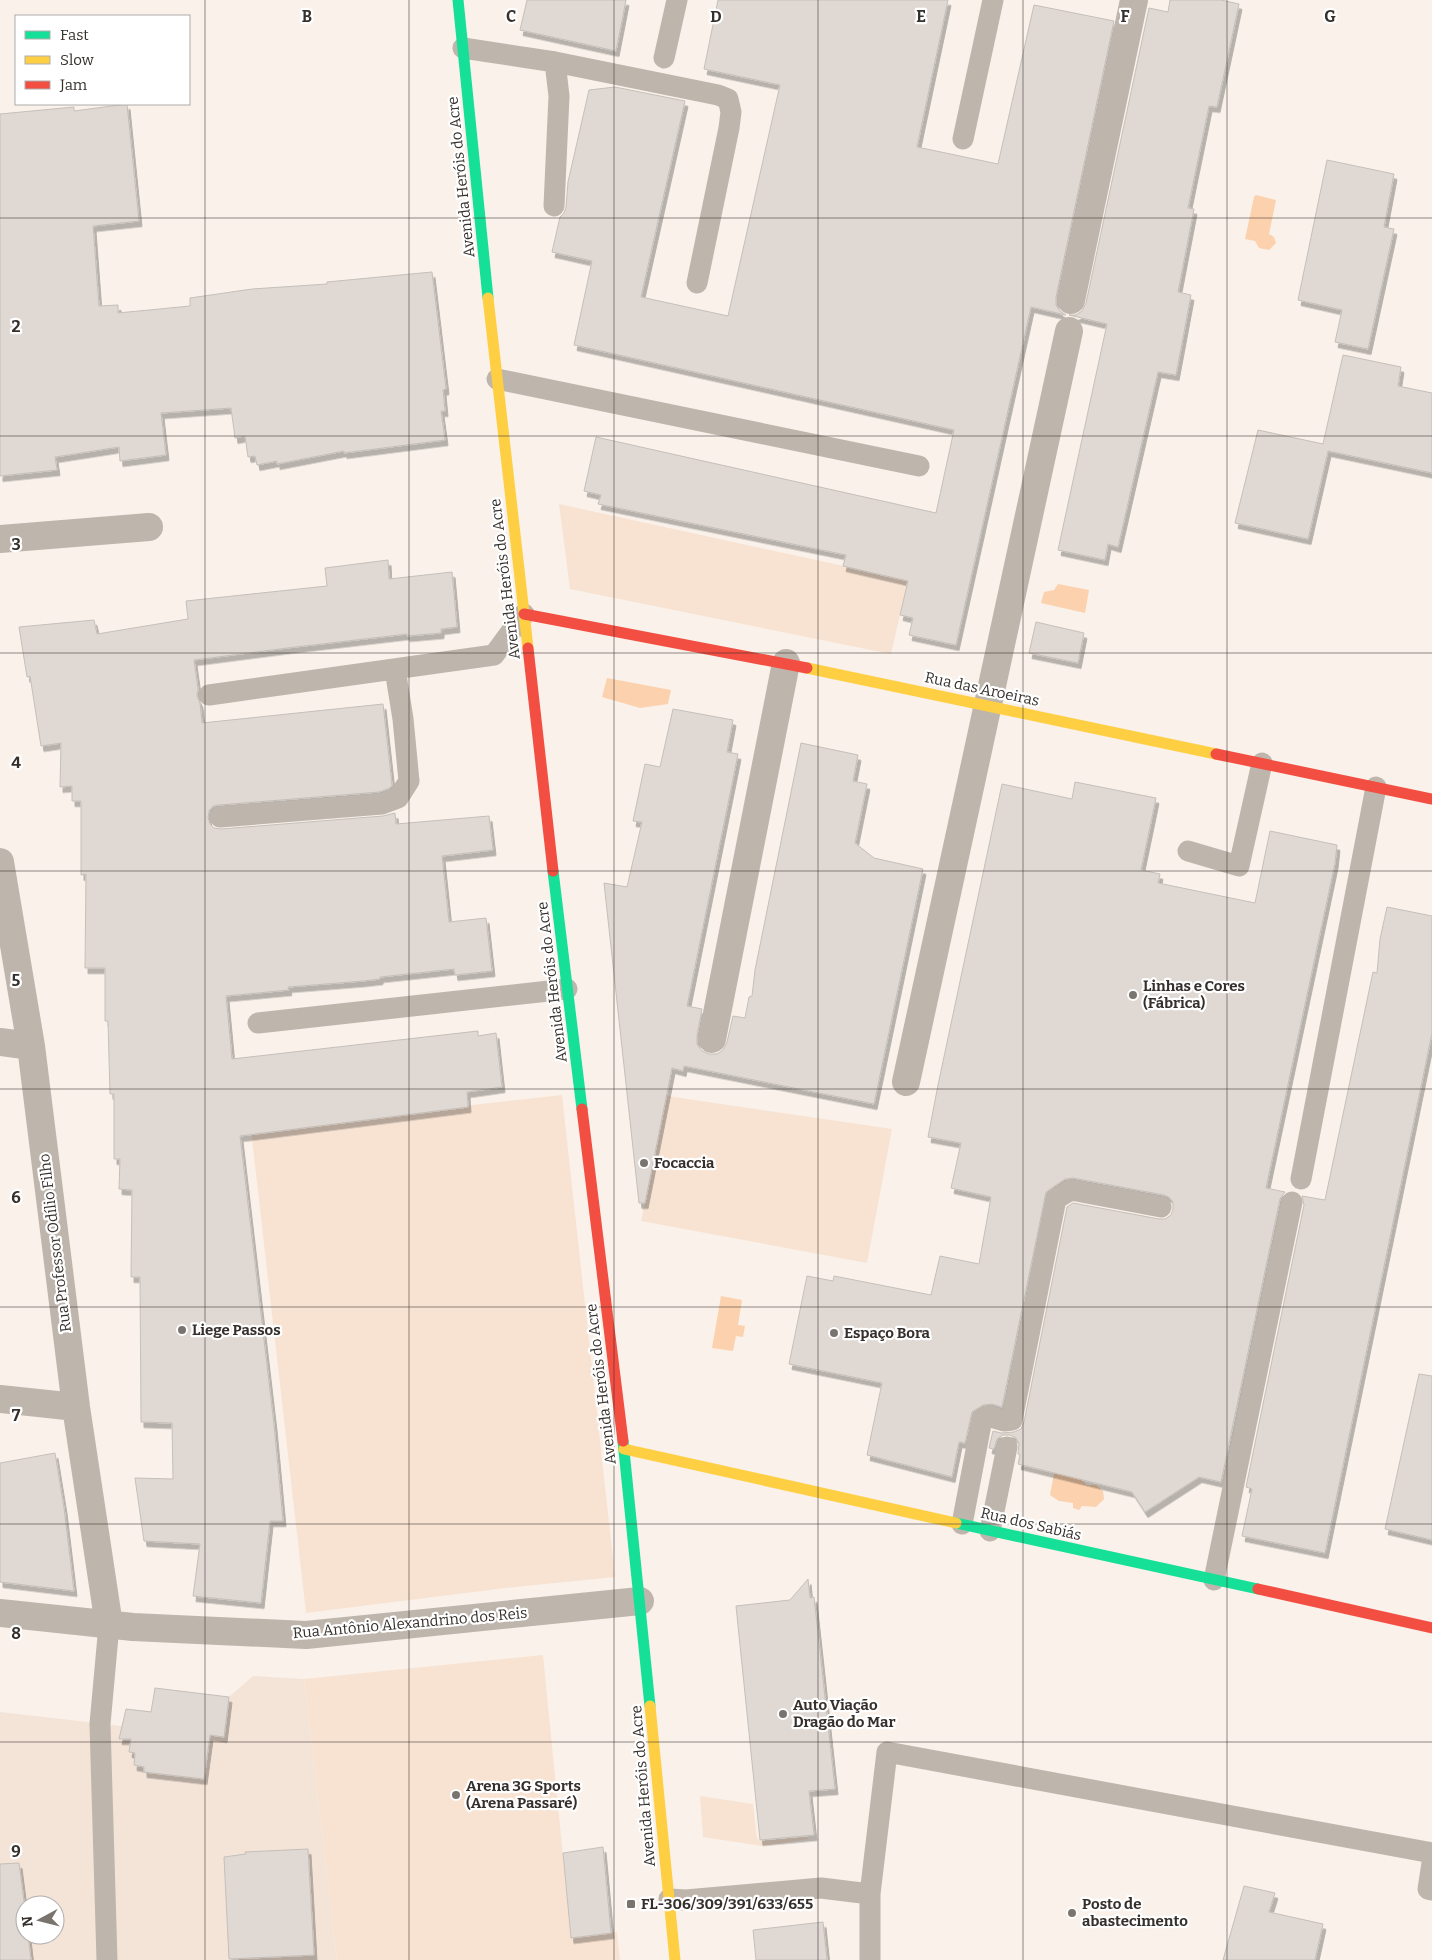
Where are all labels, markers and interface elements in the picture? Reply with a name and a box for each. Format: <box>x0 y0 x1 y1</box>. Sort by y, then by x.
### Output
text: B <box>302 7 312 26</box>
text: C <box>506 7 516 26</box>
text: D <box>710 7 722 26</box>
text: E <box>916 7 926 26</box>
text: F <box>1121 7 1130 26</box>
text: G <box>1324 7 1336 26</box>
legend <box>15 15 190 105</box>
text: Fast <box>60 26 89 44</box>
text: Slow <box>60 51 95 69</box>
text: Jam <box>59 76 88 94</box>
street label: Avenida Heróis do Acre <box>444 96 478 258</box>
text: 2 <box>11 317 21 336</box>
street label: Avenida Heróis do Acre <box>486 498 524 660</box>
text: 3 <box>11 535 21 554</box>
street label: Rua das Aroeiras <box>923 668 1041 710</box>
text: 4 <box>11 753 21 772</box>
street label: Avenida Heróis do Acre <box>533 901 571 1063</box>
text: 5 <box>12 971 21 990</box>
place label: Linhas e Cores (Fábrica) <box>1143 977 1245 1012</box>
marker: Linhas e Cores (Fábrica) <box>1127 989 1139 1001</box>
street label: Rua Professor Odílio Filho <box>35 1153 75 1333</box>
place label: Focaccia <box>654 1154 715 1172</box>
marker: Focaccia <box>638 1157 650 1169</box>
text: 6 <box>11 1188 21 1207</box>
street label: Avenida Heróis do Acre <box>582 1303 620 1465</box>
place label: Liege Passos <box>192 1321 281 1339</box>
marker: Liege Passos <box>176 1324 188 1336</box>
place label: Espaço Bora <box>844 1324 931 1342</box>
marker: Espaço Bora <box>828 1327 840 1339</box>
text: 7 <box>12 1406 21 1425</box>
street label: Rua dos Sabiás <box>979 1504 1083 1544</box>
street label: Rua Antônio Alexandrino dos Reis <box>292 1604 528 1642</box>
text: 8 <box>11 1624 21 1643</box>
place label: Auto Viação Dragão do Mar <box>793 1696 895 1731</box>
street label: Avenida Heróis do Acre <box>627 1705 659 1867</box>
marker: Auto Viação Dragão do Mar <box>777 1708 789 1720</box>
place label: Arena 3G Sports (Arena Passaré) <box>466 1777 581 1812</box>
marker: Arena 3G Sports (Arena Passaré) <box>450 1789 462 1801</box>
text: 9 <box>11 1842 21 1861</box>
north arrow <box>15 1895 65 1945</box>
place label: FL-306/309/391/633/655 <box>641 1895 813 1913</box>
place label: Posto de abastecimento <box>1082 1895 1188 1930</box>
marker: FL-306/309/391/633/655 <box>625 1898 637 1910</box>
marker: Posto de abastecimento <box>1066 1907 1078 1919</box>
text: N <box>18 1915 37 1928</box>

